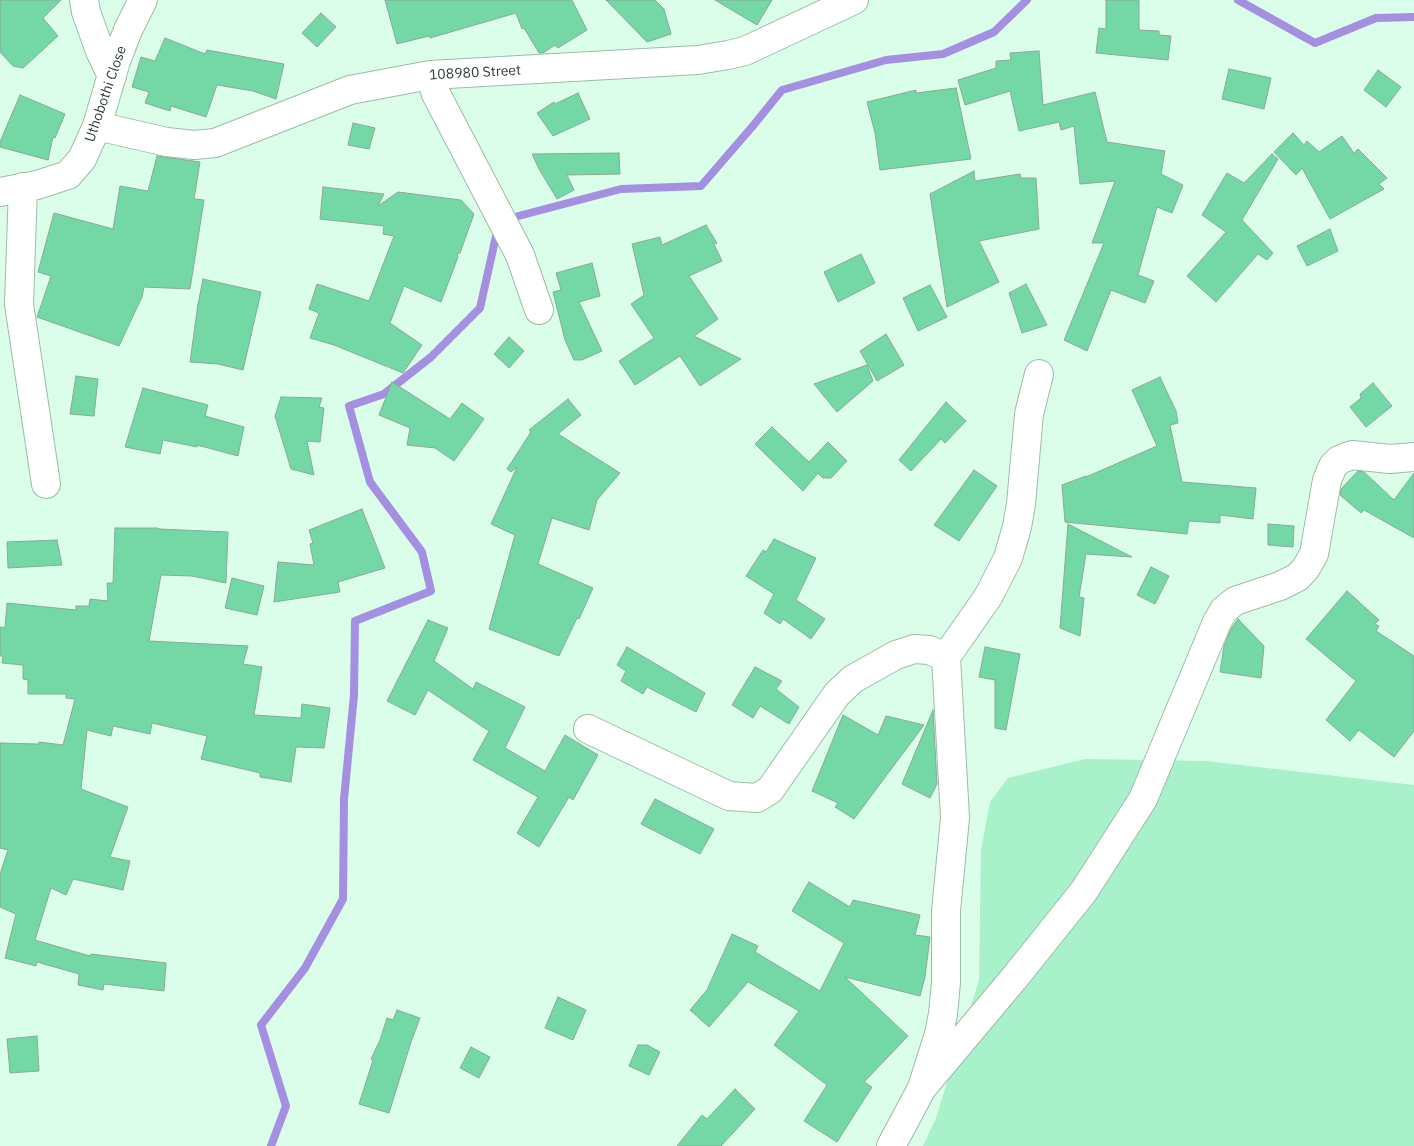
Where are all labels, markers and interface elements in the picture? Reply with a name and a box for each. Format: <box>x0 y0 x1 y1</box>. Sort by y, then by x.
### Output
street label: Uthobothi Close <box>82 44 130 144</box>
street label: 108980 Street <box>429 62 521 84</box>

